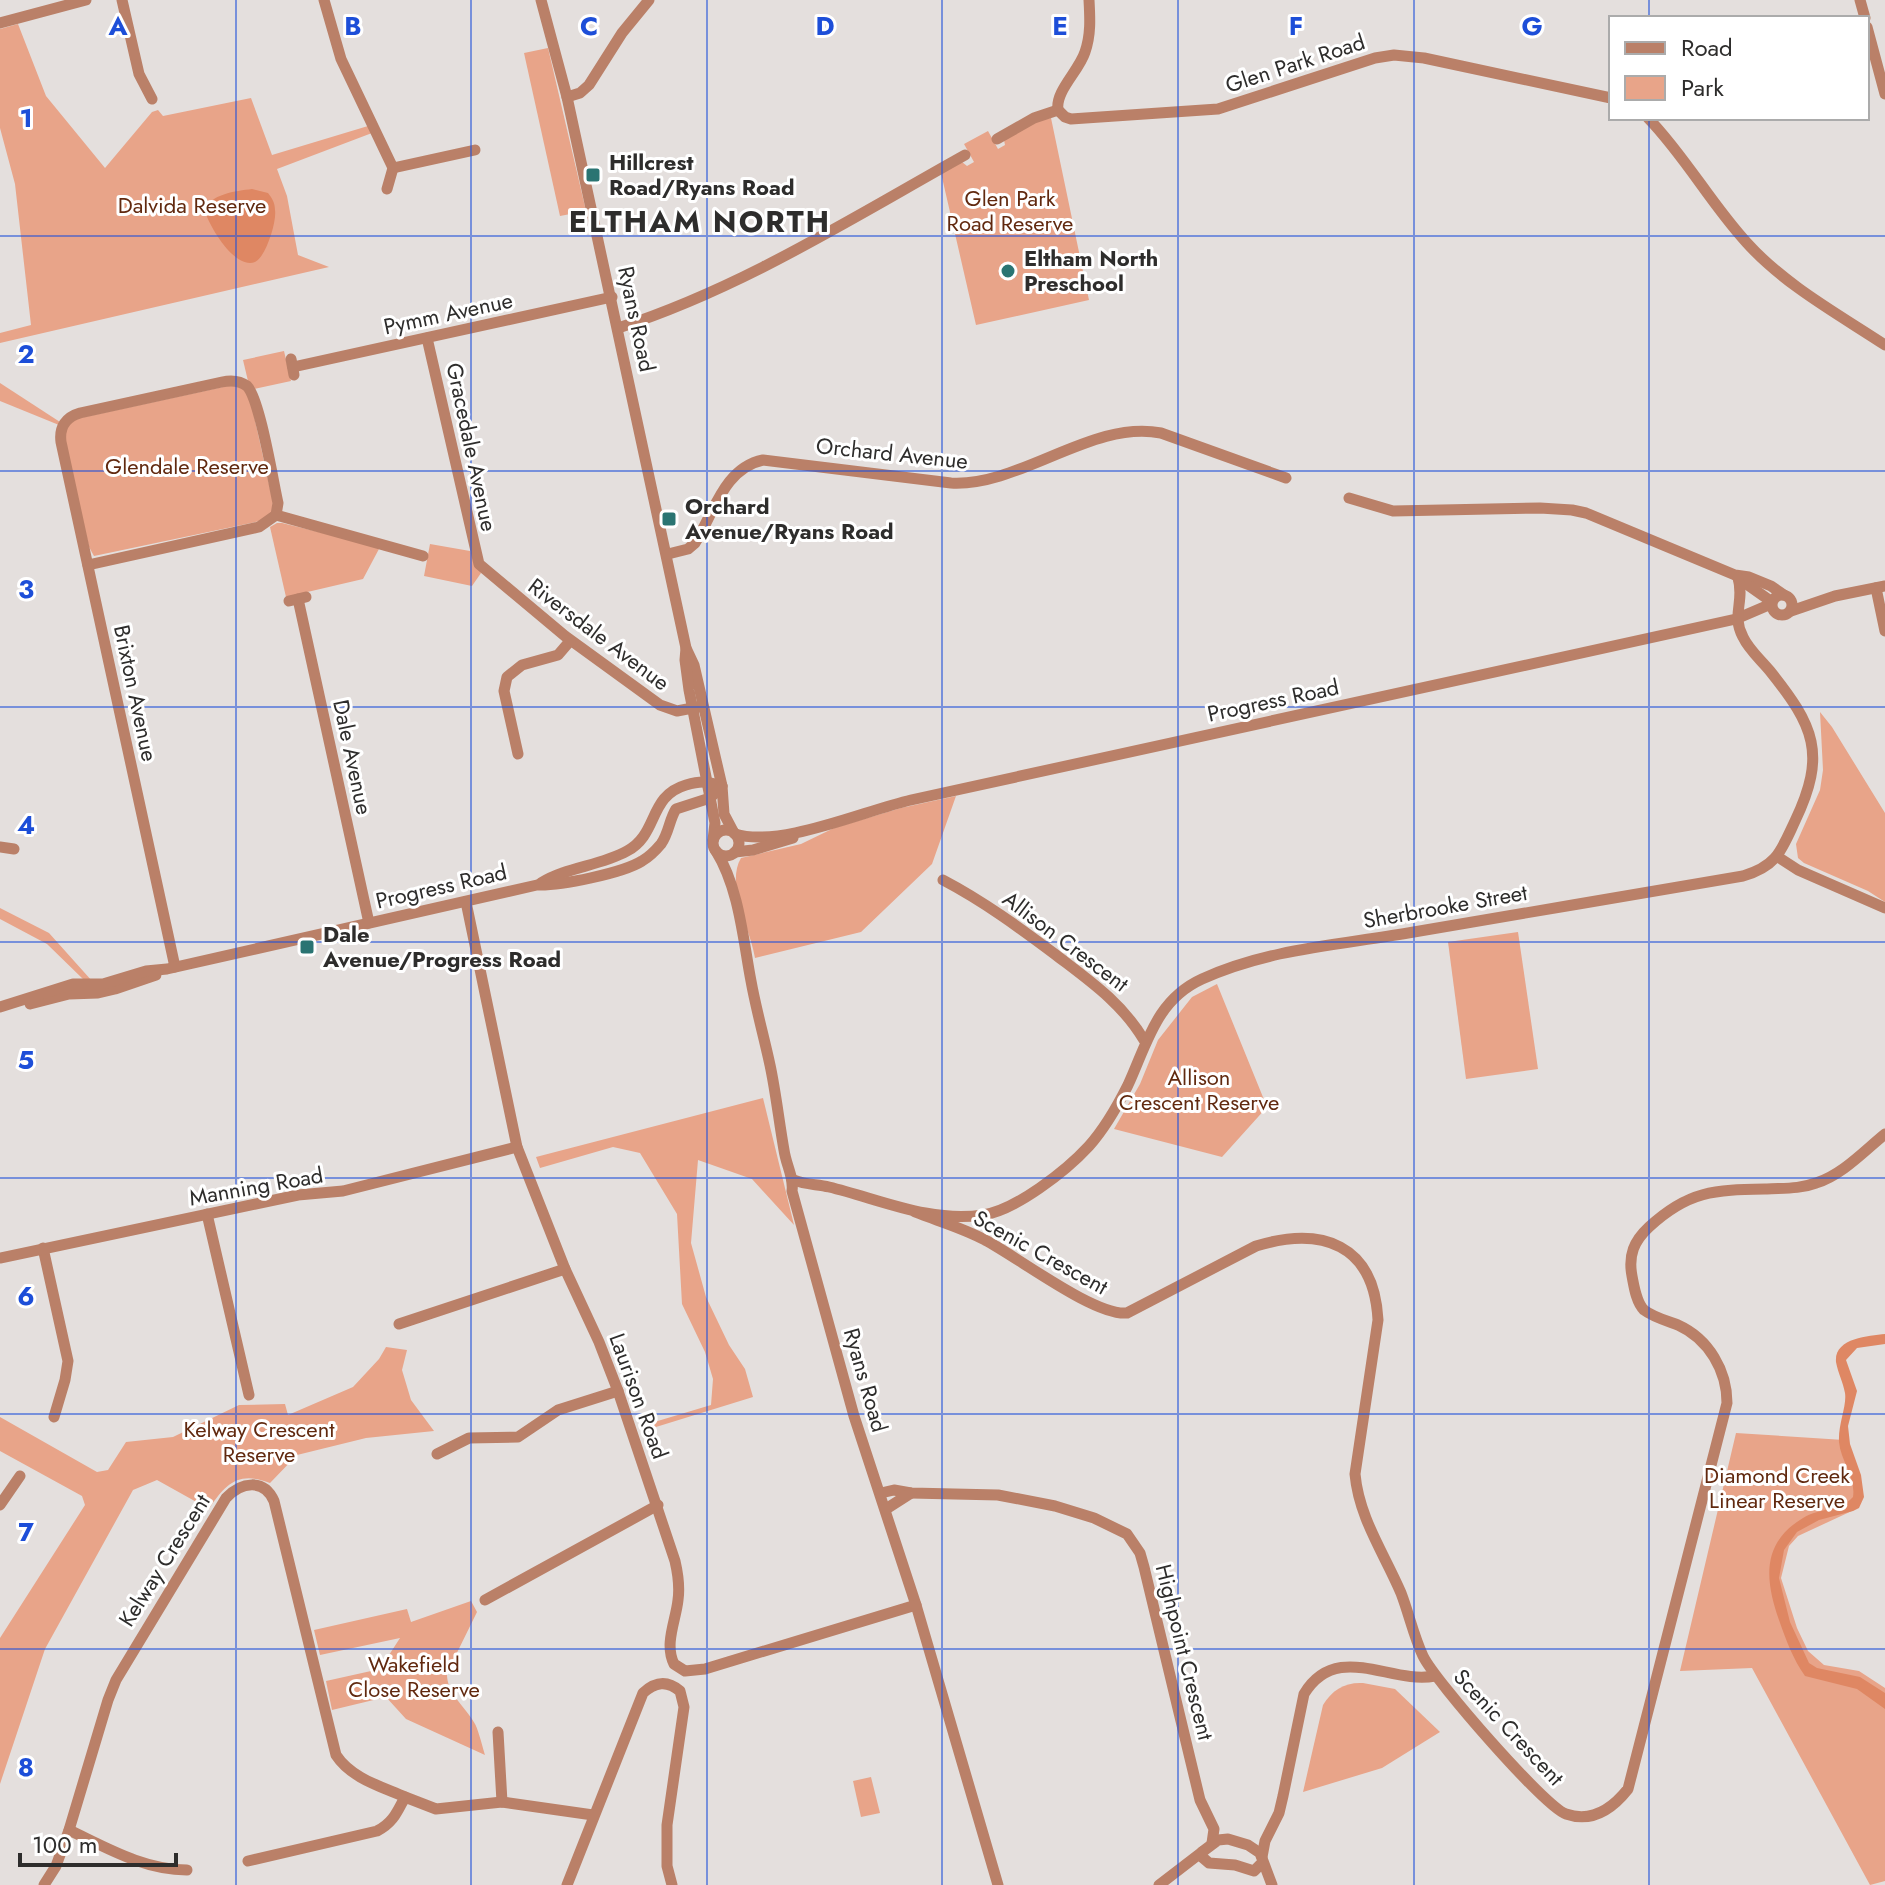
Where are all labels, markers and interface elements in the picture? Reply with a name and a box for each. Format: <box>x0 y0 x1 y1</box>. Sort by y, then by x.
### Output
text: A <box>107 7 128 45</box>
text: B <box>344 7 362 45</box>
text: C <box>580 7 598 45</box>
text: D <box>815 7 835 45</box>
text: E <box>1052 7 1068 45</box>
text: F <box>1289 7 1303 45</box>
text: G <box>1521 7 1543 45</box>
legend <box>1609 16 1869 120</box>
street label: Glen Park Road <box>1221 25 1369 101</box>
text: Road <box>1681 30 1733 65</box>
text: Park <box>1681 70 1724 105</box>
text: 1 <box>19 99 33 137</box>
place label: Hillcrest Road/Ryans Road <box>609 146 795 203</box>
marker: Hillcrest Road/Ryans Road <box>584 166 602 184</box>
park label: Glen Park Road Reserve <box>947 182 1073 239</box>
park label: Dalvida Reserve <box>118 189 266 221</box>
district label: ELTHAM NORTH <box>569 200 831 243</box>
place label: Eltham North Preschool <box>1024 242 1158 299</box>
marker: Eltham North Preschool <box>999 262 1017 280</box>
street label: Ryans Road <box>610 263 664 375</box>
street label: Pymm Avenue <box>381 284 515 342</box>
text: 2 <box>17 335 35 373</box>
street label: Gracedale Avenue <box>439 360 505 534</box>
street label: Orchard Avenue <box>815 429 969 477</box>
park label: Glendale Reserve <box>105 450 269 482</box>
place label: Orchard Avenue/Ryans Road <box>684 490 894 547</box>
marker: Orchard Avenue/Ryans Road <box>660 510 678 528</box>
text: 3 <box>18 570 34 608</box>
street label: Riversdale Avenue <box>522 570 676 698</box>
street label: Brixton Avenue <box>106 622 166 764</box>
street label: Progress Road <box>1204 670 1342 730</box>
street label: Dale Avenue <box>325 696 381 818</box>
text: 4 <box>17 806 35 844</box>
street label: Progress Road <box>372 855 510 917</box>
street label: Sherbrooke Street <box>1360 876 1530 936</box>
street label: Allison Crescent <box>996 883 1136 1000</box>
place label: Dale Avenue/Progress Road <box>322 918 561 975</box>
marker: Dale Avenue/Progress Road <box>298 938 316 956</box>
text: 5 <box>18 1041 34 1079</box>
park label: Allison Crescent Reserve <box>1119 1061 1279 1118</box>
street label: Manning Road <box>187 1158 325 1214</box>
street label: Scenic Crescent <box>968 1202 1115 1303</box>
text: 6 <box>17 1277 35 1315</box>
street label: Ryans Road <box>836 1324 896 1436</box>
street label: Laurison Road <box>601 1329 677 1463</box>
park label: Kelway Crescent Reserve <box>183 1413 335 1470</box>
park label: Diamond Creek Linear Reserve <box>1704 1459 1850 1516</box>
street label: Kelway Crescent <box>110 1487 218 1633</box>
text: 7 <box>18 1513 34 1551</box>
street label: Highpoint Crescent <box>1148 1561 1223 1744</box>
park label: Wakefield Close Reserve <box>348 1648 480 1705</box>
street label: Scenic Crescent <box>1446 1661 1572 1793</box>
text: 8 <box>18 1748 34 1786</box>
scale bar <box>20 1817 176 1867</box>
text: 100 m <box>32 1827 98 1862</box>

